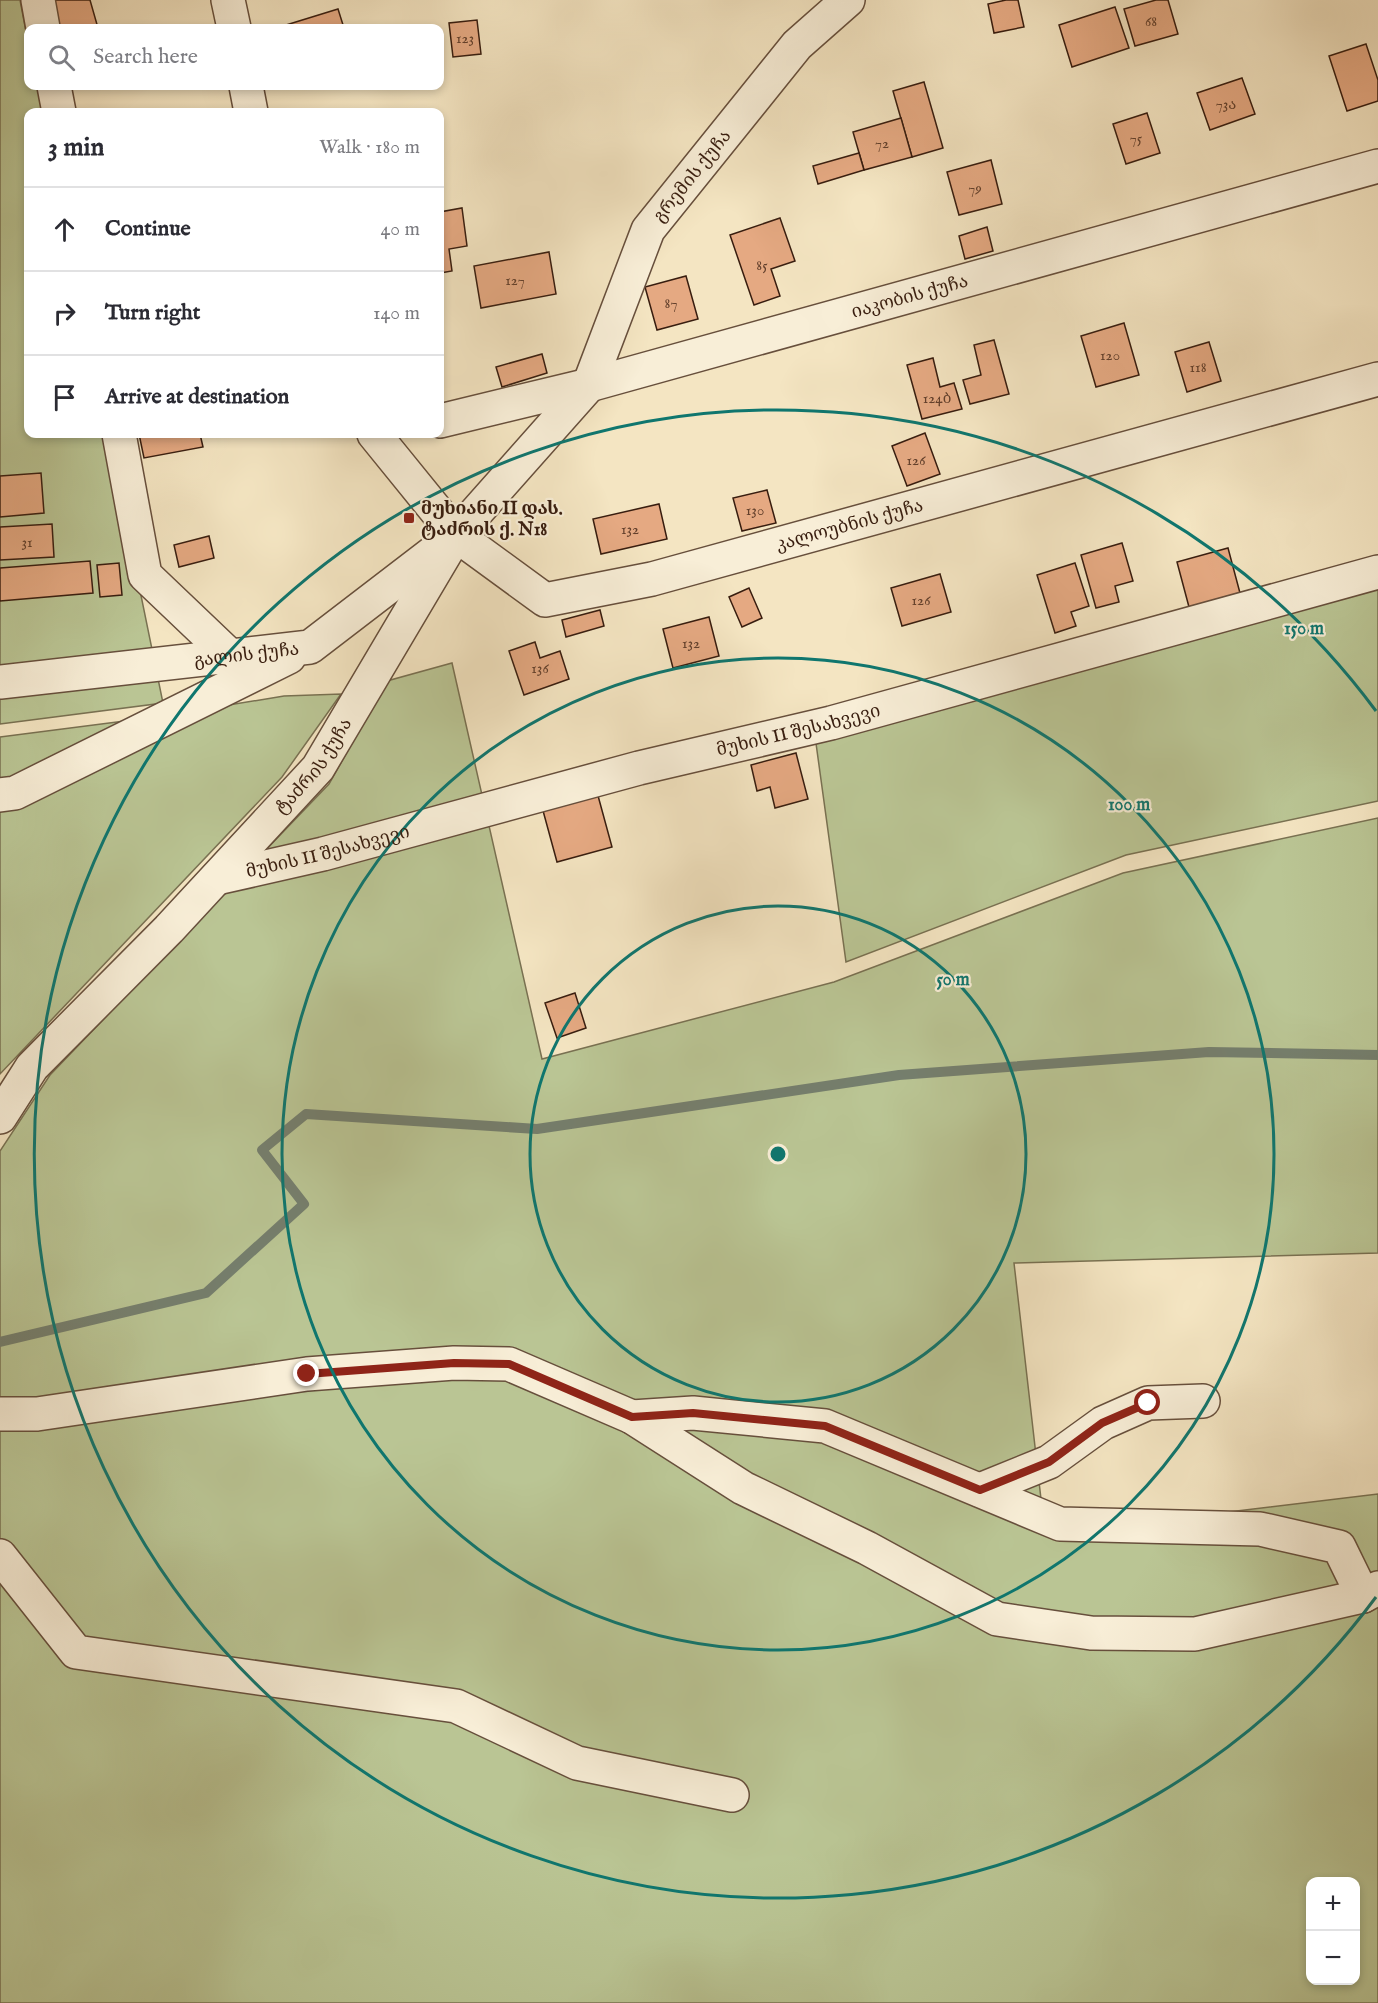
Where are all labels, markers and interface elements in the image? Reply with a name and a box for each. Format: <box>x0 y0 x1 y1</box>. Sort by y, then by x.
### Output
house number: 68 <box>1145 12 1157 31</box>
search box <box>24 24 444 90</box>
house number: 123 <box>456 29 474 48</box>
icon: search <box>45 41 78 74</box>
text: Search here <box>93 43 198 71</box>
house number: 73ა <box>1216 95 1236 114</box>
street label: გრემის ქუჩა <box>649 126 737 228</box>
house number: 75 <box>1130 129 1143 148</box>
text: 3 min <box>48 131 104 164</box>
house number: 72 <box>875 134 889 153</box>
text: Walk · 180 m <box>319 135 420 160</box>
house number: 79 <box>968 179 982 198</box>
icon: ahead <box>48 213 81 246</box>
text: Continue <box>105 215 191 243</box>
text: 40 m <box>381 217 420 242</box>
house number: 85 <box>756 256 768 275</box>
street label: იაკობის ქუჩა <box>849 270 971 325</box>
house number: 127 <box>505 271 525 290</box>
house number: 87 <box>665 294 677 313</box>
icon: right <box>48 297 81 330</box>
text: Turn right <box>105 299 200 327</box>
text: 140 m <box>373 301 420 326</box>
house number: 120 <box>1100 346 1120 365</box>
house number: 118 <box>1189 358 1207 377</box>
icon: arrive <box>48 381 81 414</box>
text: Arrive at destination <box>105 383 289 411</box>
house number: 124ბ <box>923 389 951 408</box>
house number: 126 <box>907 451 926 470</box>
street label: კალოუბნის ქუჩა <box>773 495 926 557</box>
place label: მუხიანი II დას. ტაძრის ქ. N18 <box>421 498 563 542</box>
house number: 130 <box>746 501 764 520</box>
marker: მუხიანი II დას. ტაძრის ქ. N18 <box>402 511 416 525</box>
house number: 132 <box>621 520 639 539</box>
house number: 31 <box>21 533 33 552</box>
house number: 126 <box>912 591 931 610</box>
text: 150 m <box>1284 618 1324 641</box>
house number: 132 <box>682 634 700 653</box>
street label: გალის ქუჩა <box>193 638 300 673</box>
house number: 136 <box>531 659 549 678</box>
street label: მუხის II შესახვევი <box>714 700 883 762</box>
street label: ტაძრის ქუჩა <box>271 714 358 820</box>
text: 100 m <box>1108 794 1150 817</box>
street label: მუხის II შესახვევი <box>244 821 413 884</box>
text: 50 m <box>936 969 970 992</box>
centre of rings <box>768 1144 788 1164</box>
route end <box>293 1360 319 1386</box>
route start <box>1134 1389 1160 1415</box>
map controls <box>1306 1877 1360 1985</box>
button: + <box>1306 1877 1360 1931</box>
button: − <box>1306 1931 1360 1985</box>

